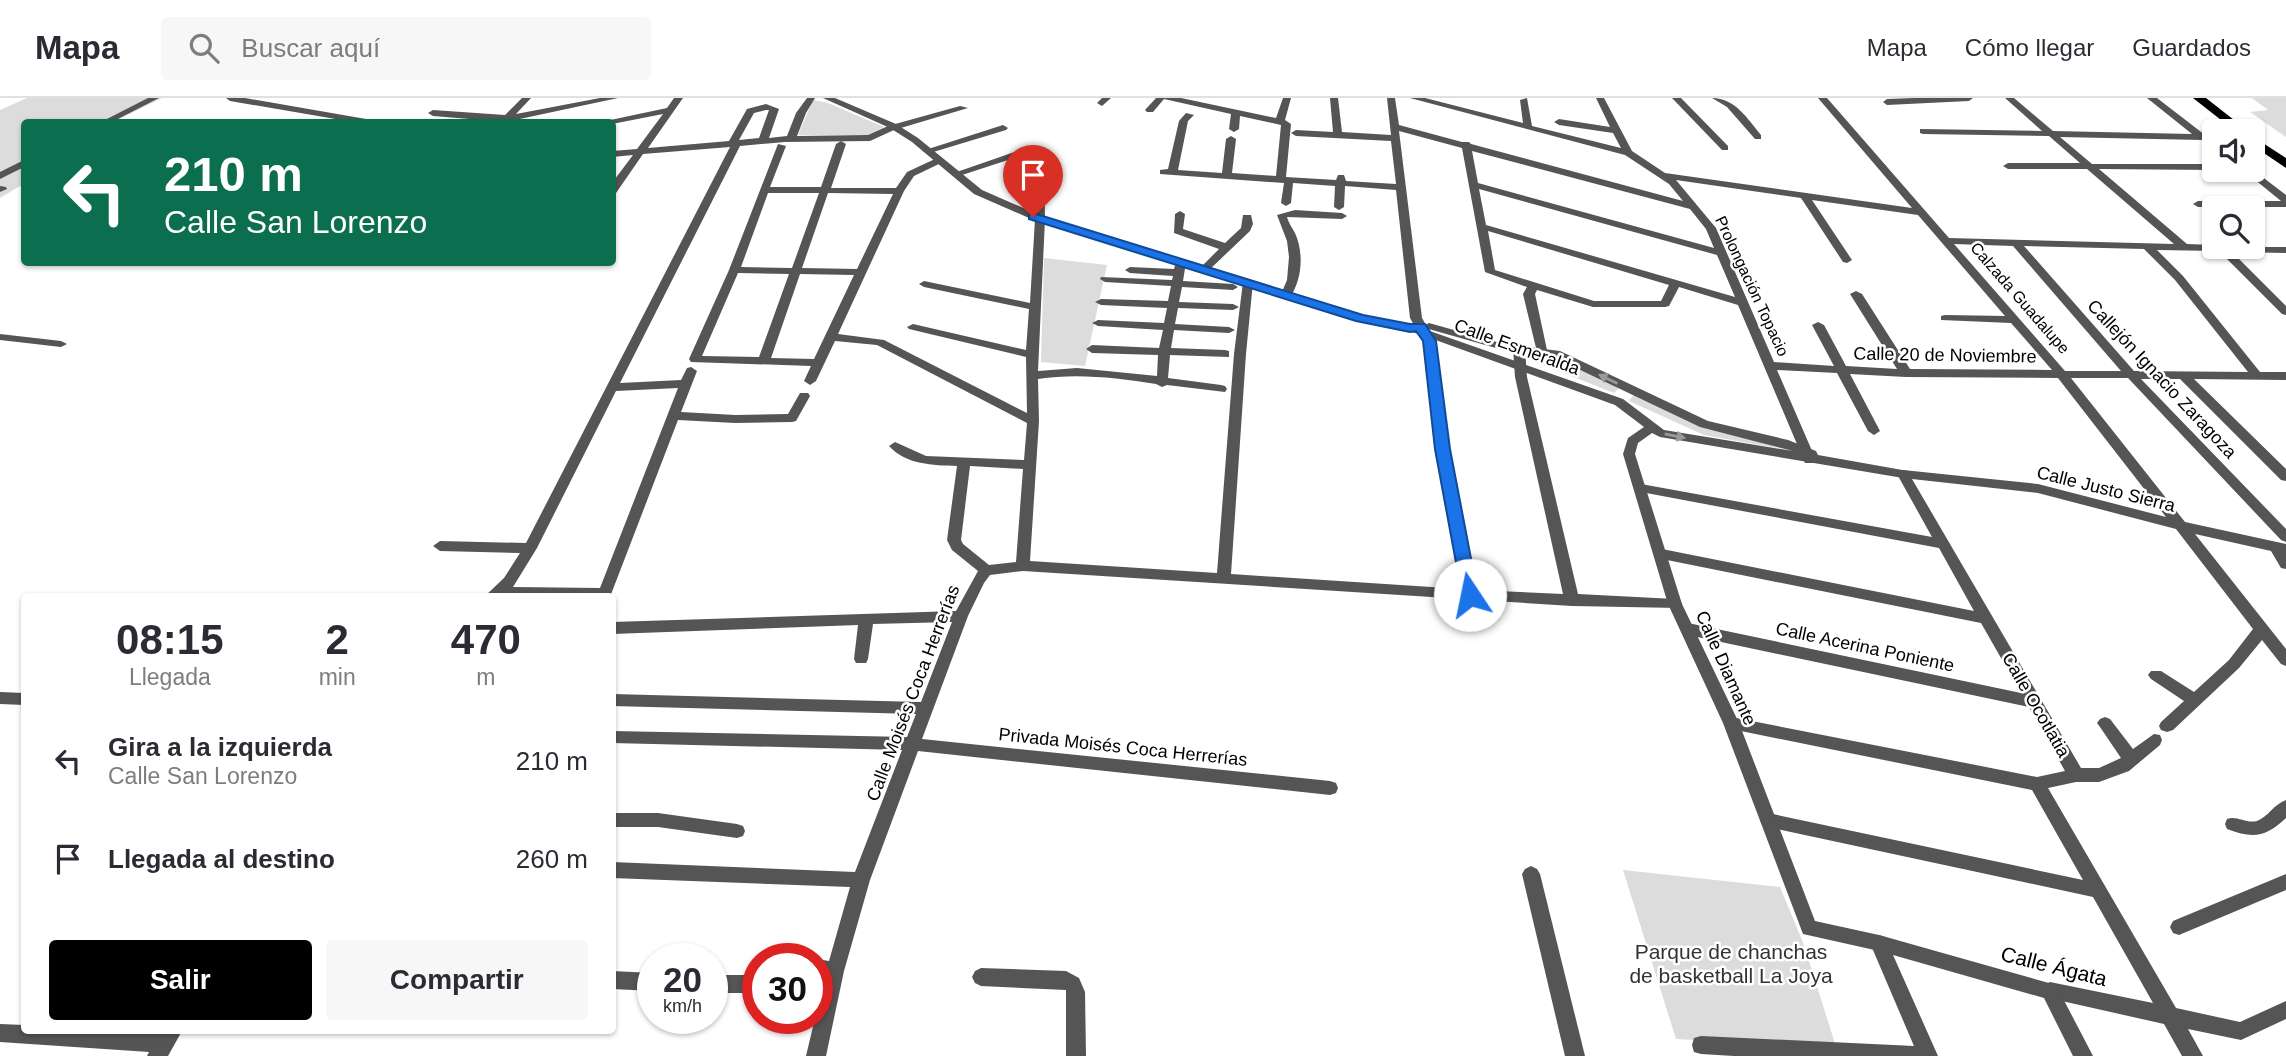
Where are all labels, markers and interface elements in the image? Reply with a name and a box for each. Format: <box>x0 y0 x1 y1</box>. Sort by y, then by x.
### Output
search box <box>161 17 651 80</box>
text: Mapa <box>35 29 119 66</box>
icon: search <box>185 29 223 67</box>
text: Buscar aquí <box>241 33 380 63</box>
text: Mapa <box>1867 34 1927 61</box>
text: Cómo llegar <box>1965 34 2094 61</box>
text: Guardados <box>2132 34 2251 61</box>
map controls <box>2202 119 2265 259</box>
button: sound <box>2202 119 2265 182</box>
pin <box>1003 145 1063 217</box>
icon: left <box>49 147 140 238</box>
text: 210 m <box>164 147 303 201</box>
icon: arrive <box>1014 156 1052 194</box>
button: search <box>2202 196 2265 259</box>
text: Calle San Lorenzo <box>164 204 427 240</box>
street label: Prolongación Topacio <box>1712 213 1792 359</box>
street label: Calzada Guadalupe <box>1967 239 2073 357</box>
street label: Callejón Ignacio Zaragoza <box>2083 296 2241 463</box>
street label: Calle Esmeralda <box>1452 315 1583 379</box>
street label: Calle 20 de Noviembre <box>1853 343 2037 367</box>
one-way arrow <box>1598 373 1618 385</box>
one-way arrow <box>1664 431 1686 442</box>
street label: Calle Justo Sierra <box>2035 462 2178 516</box>
position arrow <box>1433 558 1507 632</box>
street label: Calle Moisés Coca Herrerías <box>862 582 964 804</box>
street label: Calle Diamante <box>1692 608 1760 728</box>
text: 08:15 <box>116 616 224 663</box>
text: 2 <box>325 616 349 663</box>
text: 470 <box>451 616 521 663</box>
street label: Calle Acerina Poniente <box>1774 618 1956 676</box>
street label: Calle Ocotlatia <box>1998 649 2074 762</box>
text: Llegada <box>129 664 211 690</box>
text: min <box>319 664 356 690</box>
text: m <box>476 664 495 690</box>
street label: Privada Moisés Coca Herrerías <box>998 724 1248 770</box>
text: Gira a la izquierda <box>108 732 332 762</box>
icon: left <box>49 742 87 780</box>
text: 210 m <box>516 746 588 776</box>
text: Calle San Lorenzo <box>108 763 297 789</box>
icon: arrive <box>49 840 87 878</box>
text: Llegada al destino <box>108 844 335 874</box>
text: 260 m <box>516 844 588 874</box>
button: Salir <box>49 940 312 1020</box>
button: Compartir <box>326 940 588 1020</box>
park label: Parque de chanchas de basketball La Joya <box>1629 940 1833 987</box>
street label: Calle Ágata <box>1999 942 2110 990</box>
speed limit sign: 30 <box>742 943 833 1034</box>
text: 20 <box>663 960 702 999</box>
text: km/h <box>663 996 702 1016</box>

